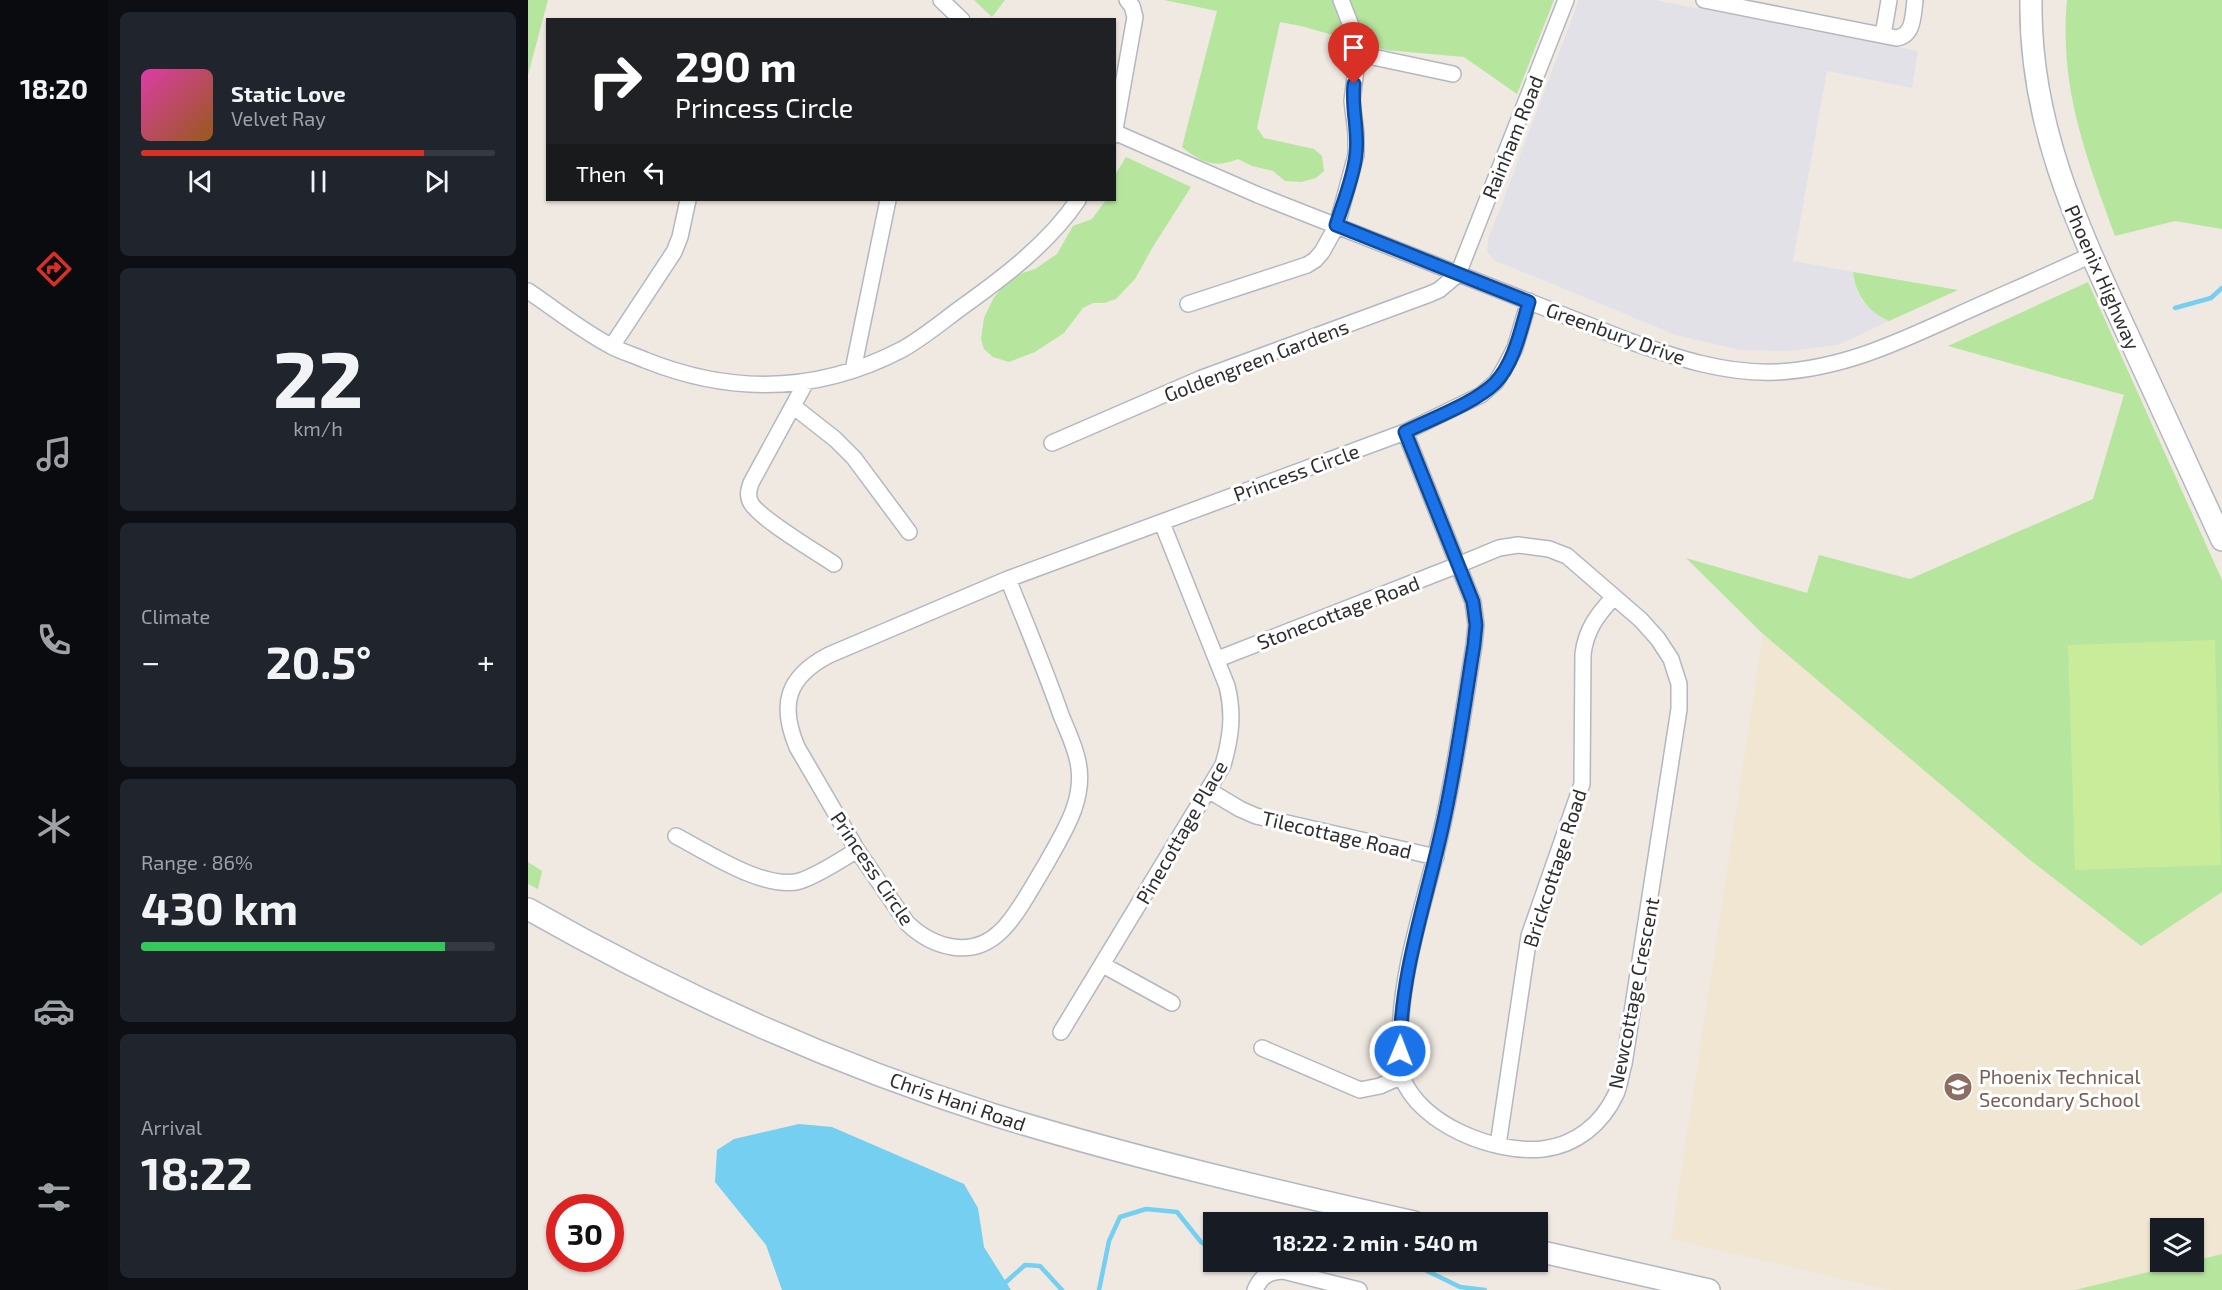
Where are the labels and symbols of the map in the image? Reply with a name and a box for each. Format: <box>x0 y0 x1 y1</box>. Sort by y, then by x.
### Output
pin <box>1328 22 1379 84</box>
street label: Rainham Road <box>1476 72 1548 202</box>
street label: Phoenix Highway <box>2060 201 2146 354</box>
street label: Greenbury Drive <box>1543 297 1689 369</box>
street label: Goldengreen Gardens <box>1160 314 1352 406</box>
street label: Princess Circle <box>1230 438 1362 506</box>
street label: Stonecottage Road <box>1253 570 1423 654</box>
street label: Pinecottage Place <box>1130 756 1232 908</box>
street label: Brickcottage Road <box>1517 786 1591 950</box>
street label: Tilecottage Road <box>1260 805 1414 863</box>
street label: Princess Circle <box>826 807 920 929</box>
street label: Newcottage Crescent <box>1603 895 1663 1091</box>
position arrow <box>1368 1019 1432 1083</box>
place label: Phoenix Technical Secondary School <box>1979 1064 2141 1111</box>
street label: Chris Hani Road <box>887 1067 1029 1135</box>
school or university icon: Phoenix Technical Secondary School <box>1942 1071 1974 1103</box>
speed limit sign: 30 <box>546 1194 624 1272</box>

